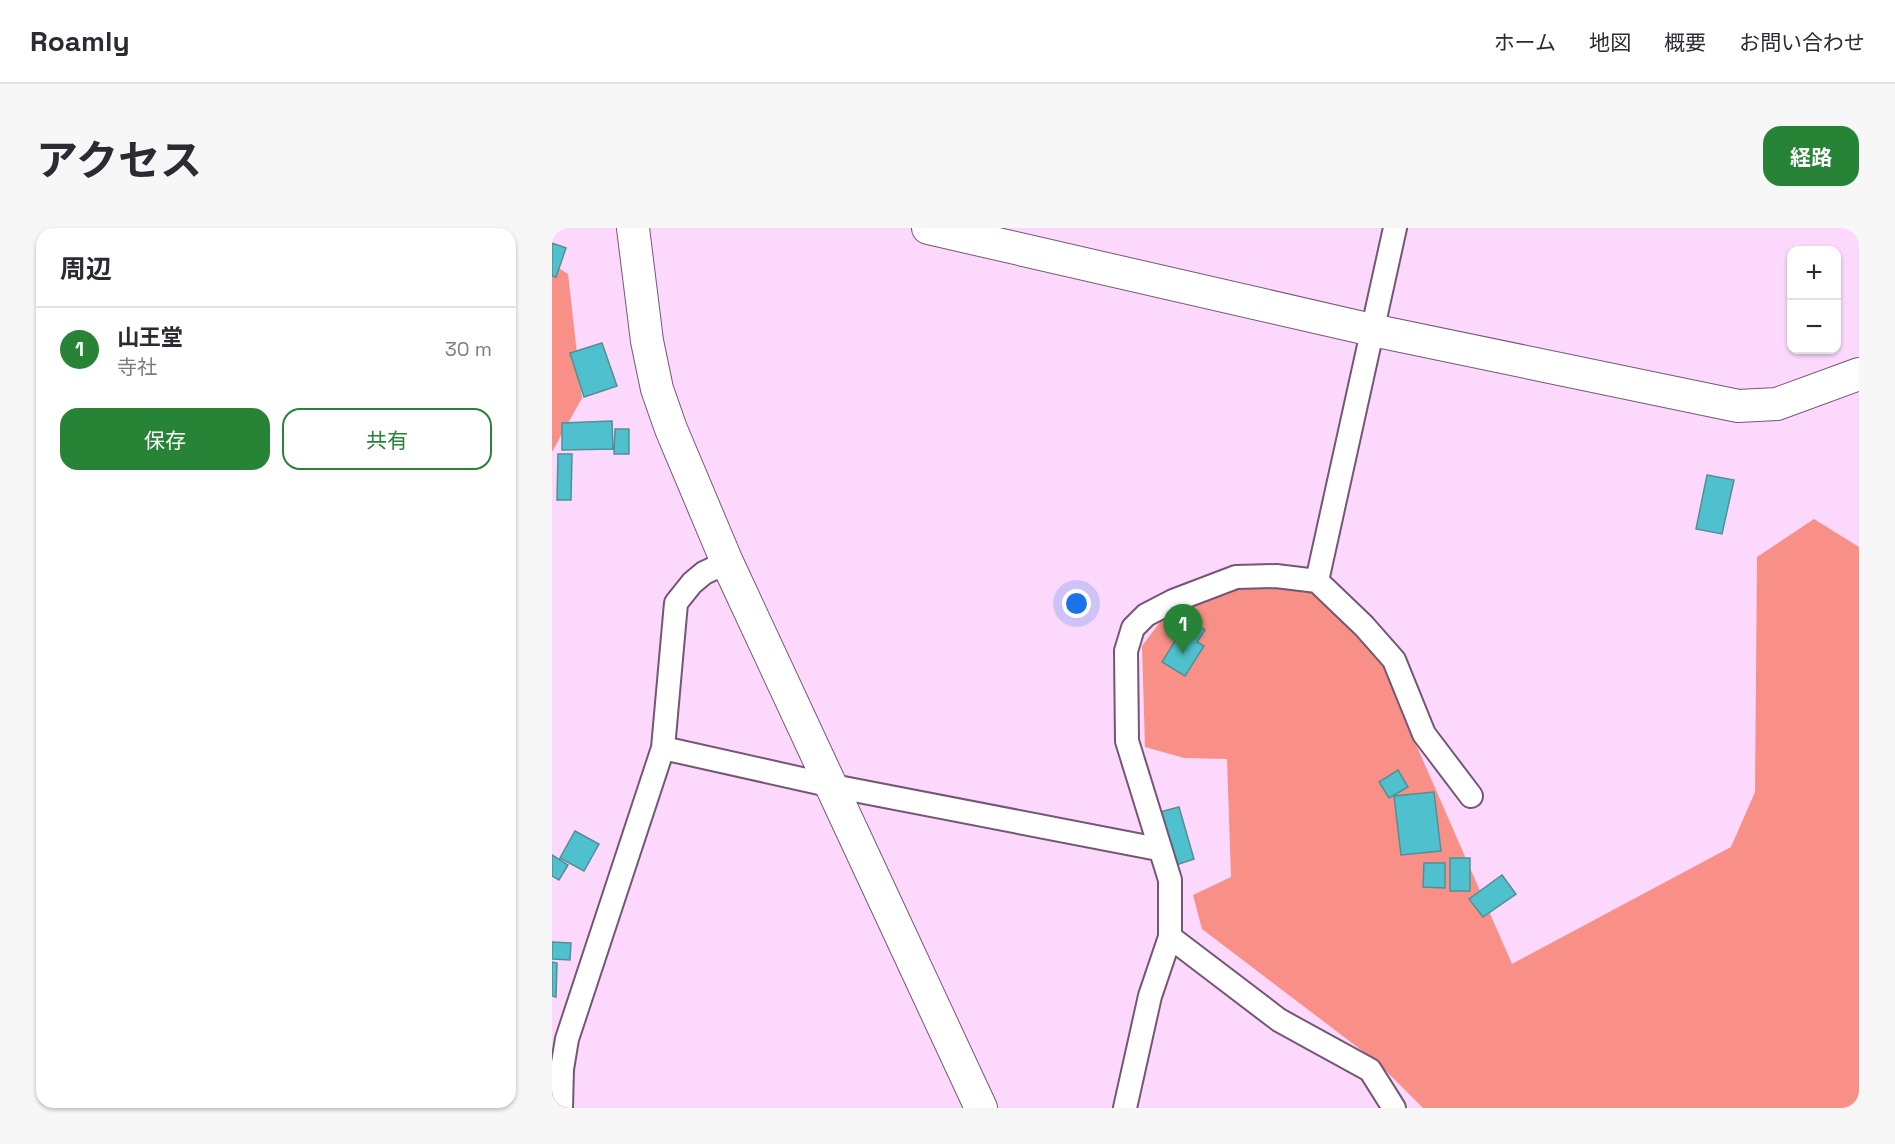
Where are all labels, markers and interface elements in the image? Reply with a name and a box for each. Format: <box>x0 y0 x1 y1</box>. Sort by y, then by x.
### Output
text: Roamly <box>30 23 130 59</box>
text: ホーム <box>1494 29 1556 56</box>
text: 地図 <box>1589 29 1631 56</box>
text: 概要 <box>1664 29 1706 56</box>
text: お問い合わせ <box>1739 29 1865 56</box>
button: 経路 <box>1763 126 1859 186</box>
text: アクセス <box>36 134 202 187</box>
map controls <box>1787 246 1841 354</box>
button: + <box>1787 246 1841 300</box>
text: 周辺 <box>60 252 112 286</box>
button: − <box>1787 300 1841 354</box>
text: 山王堂 <box>117 323 183 351</box>
text: 1 <box>75 336 84 362</box>
text: 30 m <box>445 336 492 362</box>
text: 寺社 <box>117 354 157 380</box>
button: 保存 <box>60 408 270 470</box>
button: 共有 <box>282 408 492 470</box>
your location <box>1062 589 1091 618</box>
pin: 1 <box>1164 604 1202 654</box>

